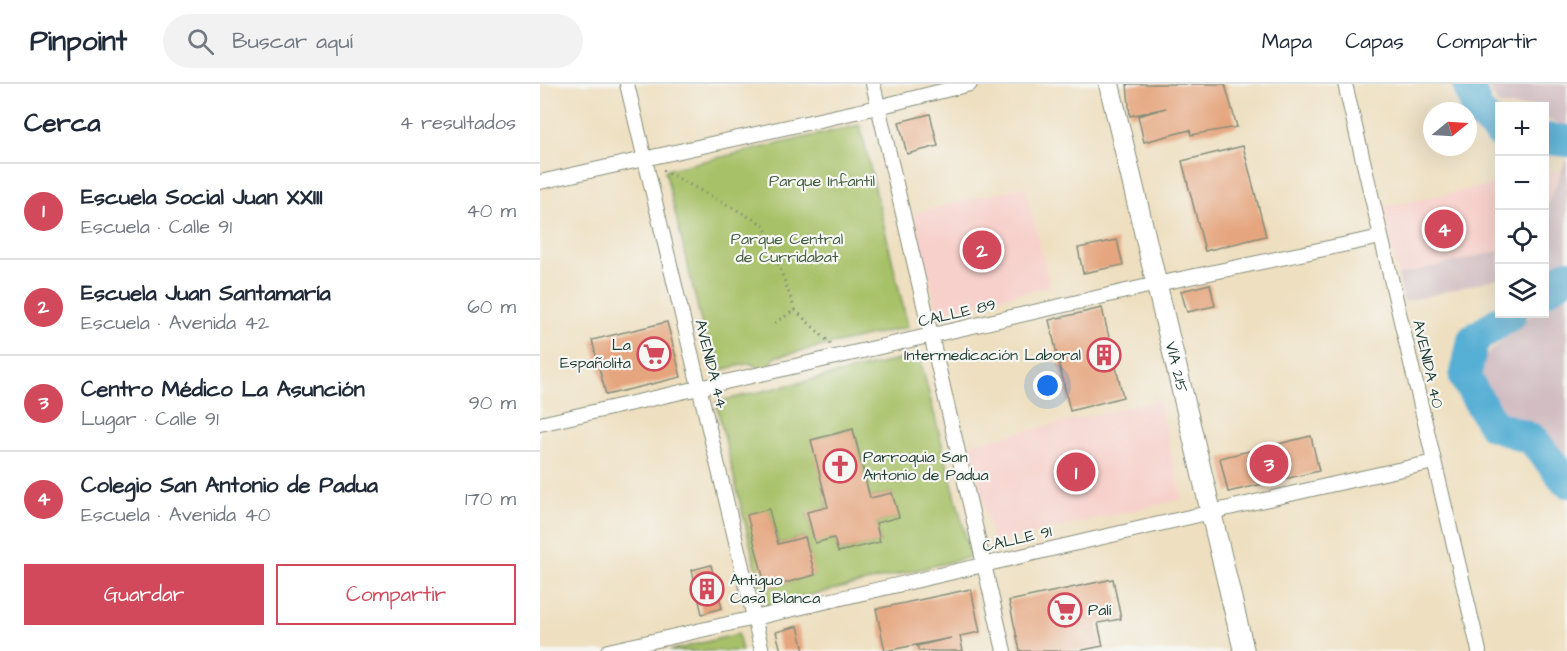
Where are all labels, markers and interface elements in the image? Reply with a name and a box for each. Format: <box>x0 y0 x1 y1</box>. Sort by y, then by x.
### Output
search box <box>163 14 583 68</box>
text: Pinpoint <box>30 22 127 61</box>
icon: search <box>184 25 217 58</box>
text: Buscar aquí <box>232 26 353 57</box>
text: Mapa <box>1262 27 1312 56</box>
text: Capas <box>1345 27 1404 56</box>
text: Compartir <box>1437 27 1537 56</box>
north arrow <box>1423 102 1477 156</box>
map controls <box>1495 102 1549 318</box>
button: + <box>1495 102 1549 156</box>
text: Cerca <box>24 105 101 141</box>
text: 4 resultados <box>399 109 516 137</box>
button: − <box>1495 156 1549 210</box>
park label: Parque Infantil <box>769 170 875 192</box>
text: Escuela Social Juan XXIII <box>81 182 323 213</box>
text: 1 <box>42 197 45 225</box>
text: 40 m <box>466 197 516 225</box>
pin: 4 <box>1424 206 1464 252</box>
button: locate <box>1495 210 1549 264</box>
text: Escuela · Calle 91 <box>81 213 232 241</box>
park label: Parque Central de Curridabat <box>731 228 843 268</box>
pin: 2 <box>962 228 1002 272</box>
button: layers <box>1495 264 1549 318</box>
text: Escuela Juan Santamaría <box>81 278 331 309</box>
text: 2 <box>38 293 49 321</box>
text: 60 m <box>467 293 516 321</box>
street label: CALLE 89 <box>916 293 998 333</box>
text: Escuela · Avenida 42 <box>81 309 269 337</box>
street label: AVENIDA 44 <box>689 317 733 411</box>
street label: AVENIDA 40 <box>1407 318 1449 410</box>
place label: La Españolita <box>560 334 631 374</box>
supermarket icon: La Españolita <box>636 336 672 372</box>
building icon: Intermedicación Laboral <box>1086 337 1122 373</box>
street label: VÍA 215 <box>1160 339 1193 395</box>
place label: Intermedicación Laboral <box>904 344 1081 366</box>
your location <box>1033 371 1062 400</box>
text: Centro Médico La Asunción <box>81 374 365 405</box>
text: 3 <box>38 389 49 417</box>
text: 90 m <box>468 389 516 417</box>
text: Lugar · Calle 91 <box>81 405 219 433</box>
pin: 3 <box>1250 442 1288 487</box>
place label: Parroquia San Antonio de Padua <box>863 446 989 486</box>
church icon: Parroquia San Antonio de Padua <box>822 448 858 484</box>
pin: 1 <box>1056 450 1096 494</box>
text: Colegio San Antonio de Padua <box>81 470 378 501</box>
text: 4 <box>37 485 50 513</box>
text: 170 m <box>465 485 516 513</box>
text: Escuela · Avenida 40 <box>81 501 270 529</box>
street label: CALLE 91 <box>980 520 1054 558</box>
button: Guardar <box>24 564 264 625</box>
button: Compartir <box>276 564 516 625</box>
place label: Antiguo Casa Blanca <box>730 569 820 609</box>
building icon: Antiguo Casa Blanca <box>689 571 725 607</box>
supermarket icon: Palí <box>1047 592 1083 628</box>
place label: Palí <box>1088 599 1112 621</box>

